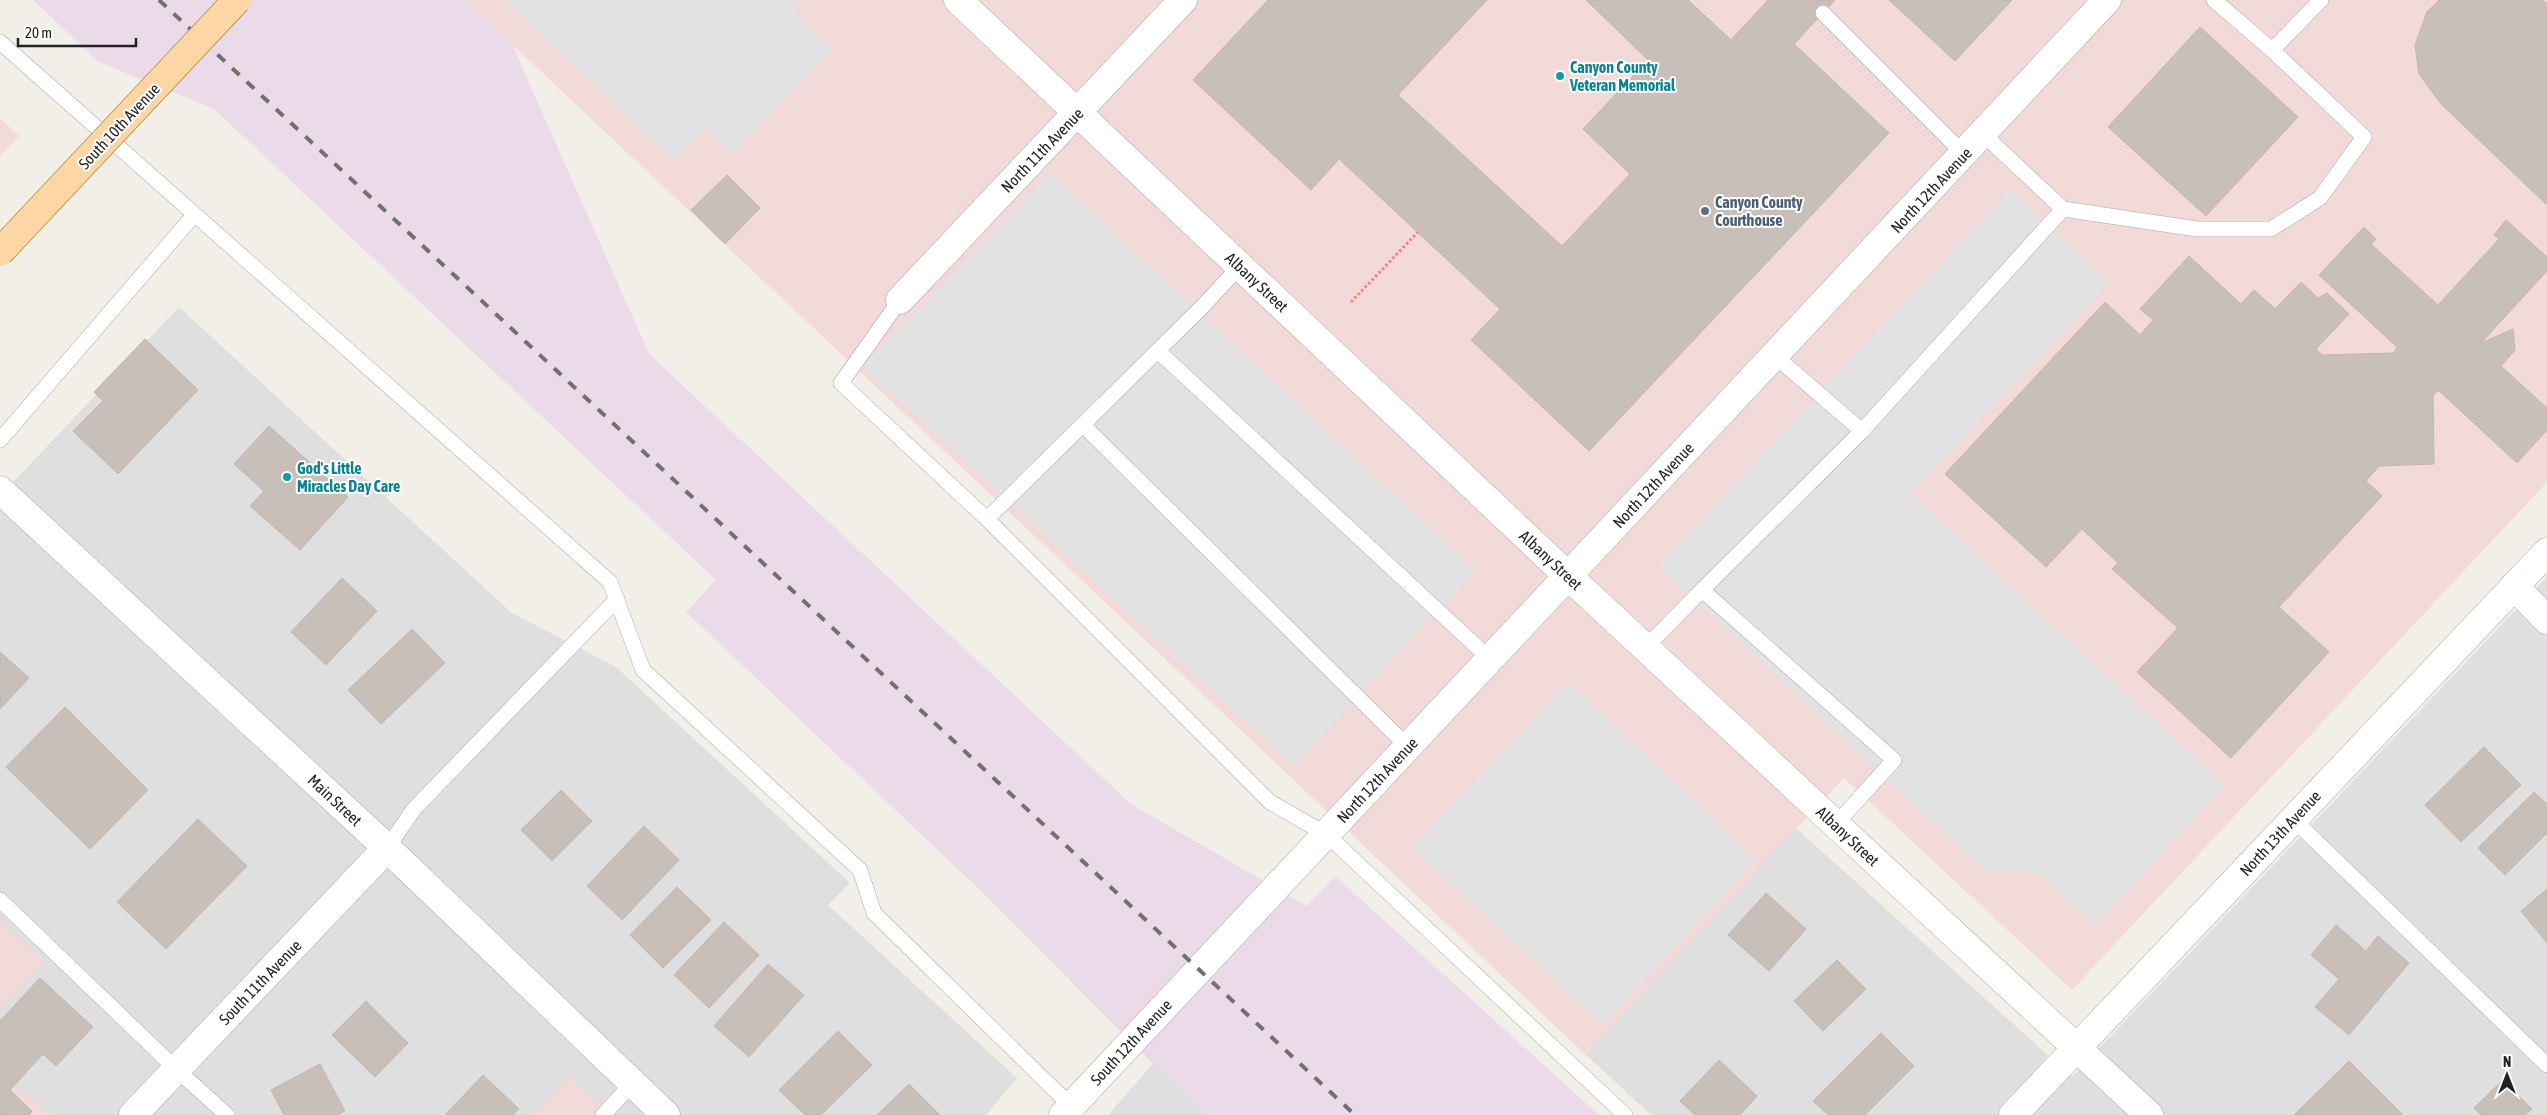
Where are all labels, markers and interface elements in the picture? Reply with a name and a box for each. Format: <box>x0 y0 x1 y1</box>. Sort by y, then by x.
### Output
scale bar <box>18 15 135 47</box>
text: 20 m <box>25 24 52 41</box>
place label: Canyon County Veteran Memorial <box>1569 58 1676 94</box>
marker: Canyon County Veteran Memorial <box>1554 70 1566 82</box>
street label: South 10th Avenue <box>75 79 163 173</box>
street label: North 11th Avenue <box>997 104 1087 196</box>
street label: North 12th Avenue <box>1887 144 1975 236</box>
place label: Canyon County Courthouse <box>1715 193 1803 229</box>
marker: Canyon County Courthouse <box>1699 205 1711 217</box>
street label: Albany Street <box>1221 249 1292 316</box>
street label: North 12th Avenue <box>1609 439 1697 531</box>
place label: God's Little Miracles Day Care <box>297 459 400 495</box>
marker: God's Little Miracles Day Care <box>281 471 293 483</box>
street label: Albany Street <box>1515 527 1586 594</box>
street label: North 12th Avenue <box>1333 734 1421 826</box>
street label: Main Street <box>304 771 366 830</box>
street label: North 13th Avenue <box>2236 787 2324 879</box>
street label: Albany Street <box>1812 803 1883 870</box>
street label: South 11th Avenue <box>215 936 305 1028</box>
street label: South 12th Avenue <box>1087 995 1175 1089</box>
north arrow <box>2482 1050 2532 1100</box>
text: N <box>2503 1054 2511 1070</box>

